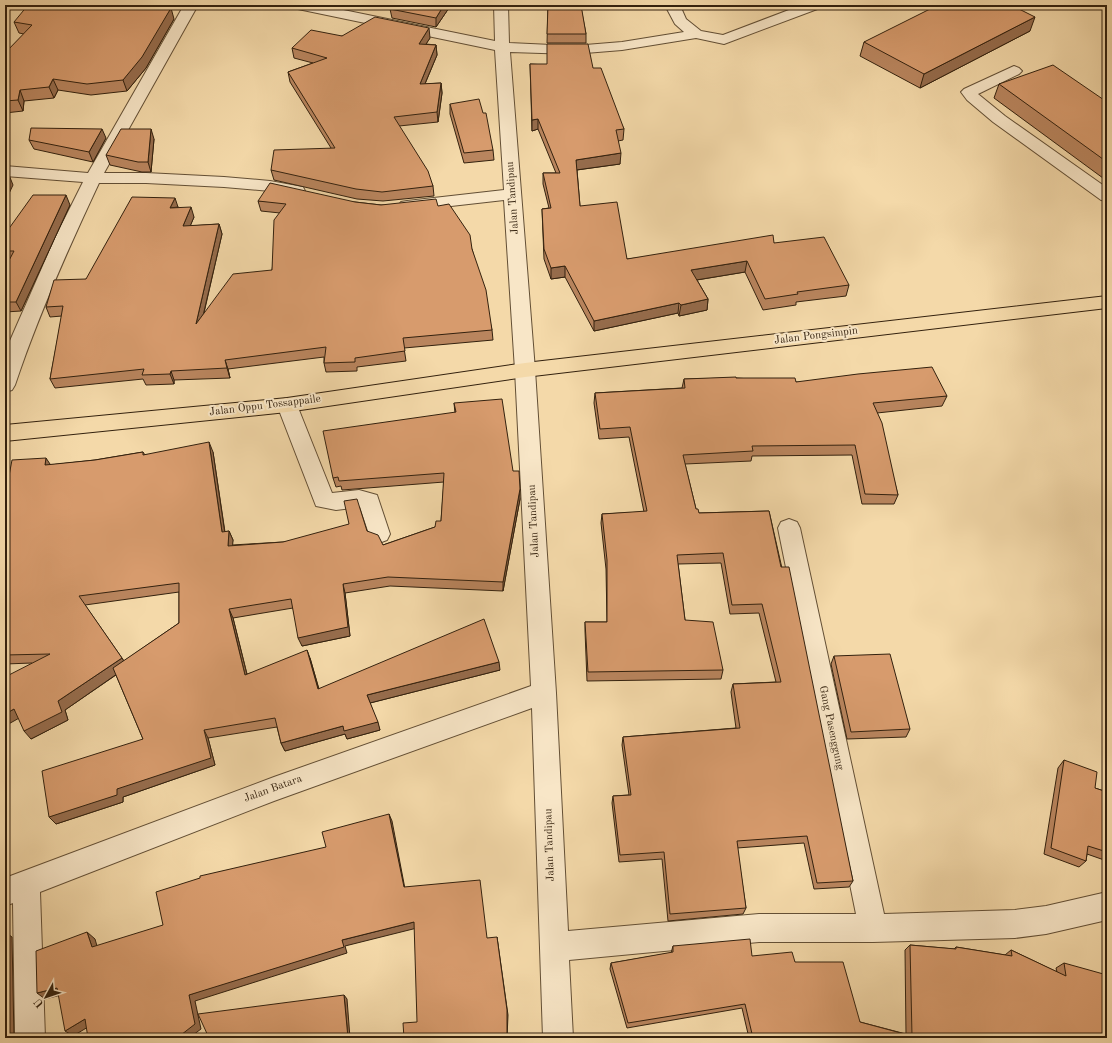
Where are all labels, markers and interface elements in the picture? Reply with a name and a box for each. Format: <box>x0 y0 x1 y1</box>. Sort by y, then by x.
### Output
street label: Jalan Tandipau <box>505 161 521 235</box>
street label: Jalan Pongsimpin <box>774 325 858 347</box>
street label: Jalan Oppu Tossappaile <box>209 394 321 418</box>
street label: Jalan Tandipau <box>527 484 541 558</box>
street label: Gang Pasenggung <box>817 685 845 771</box>
street label: Jalan Batara <box>242 773 304 805</box>
street label: Jalan Tandipau <box>543 808 557 882</box>
north arrow <box>26 977 66 1017</box>
text: U <box>32 995 47 1009</box>

